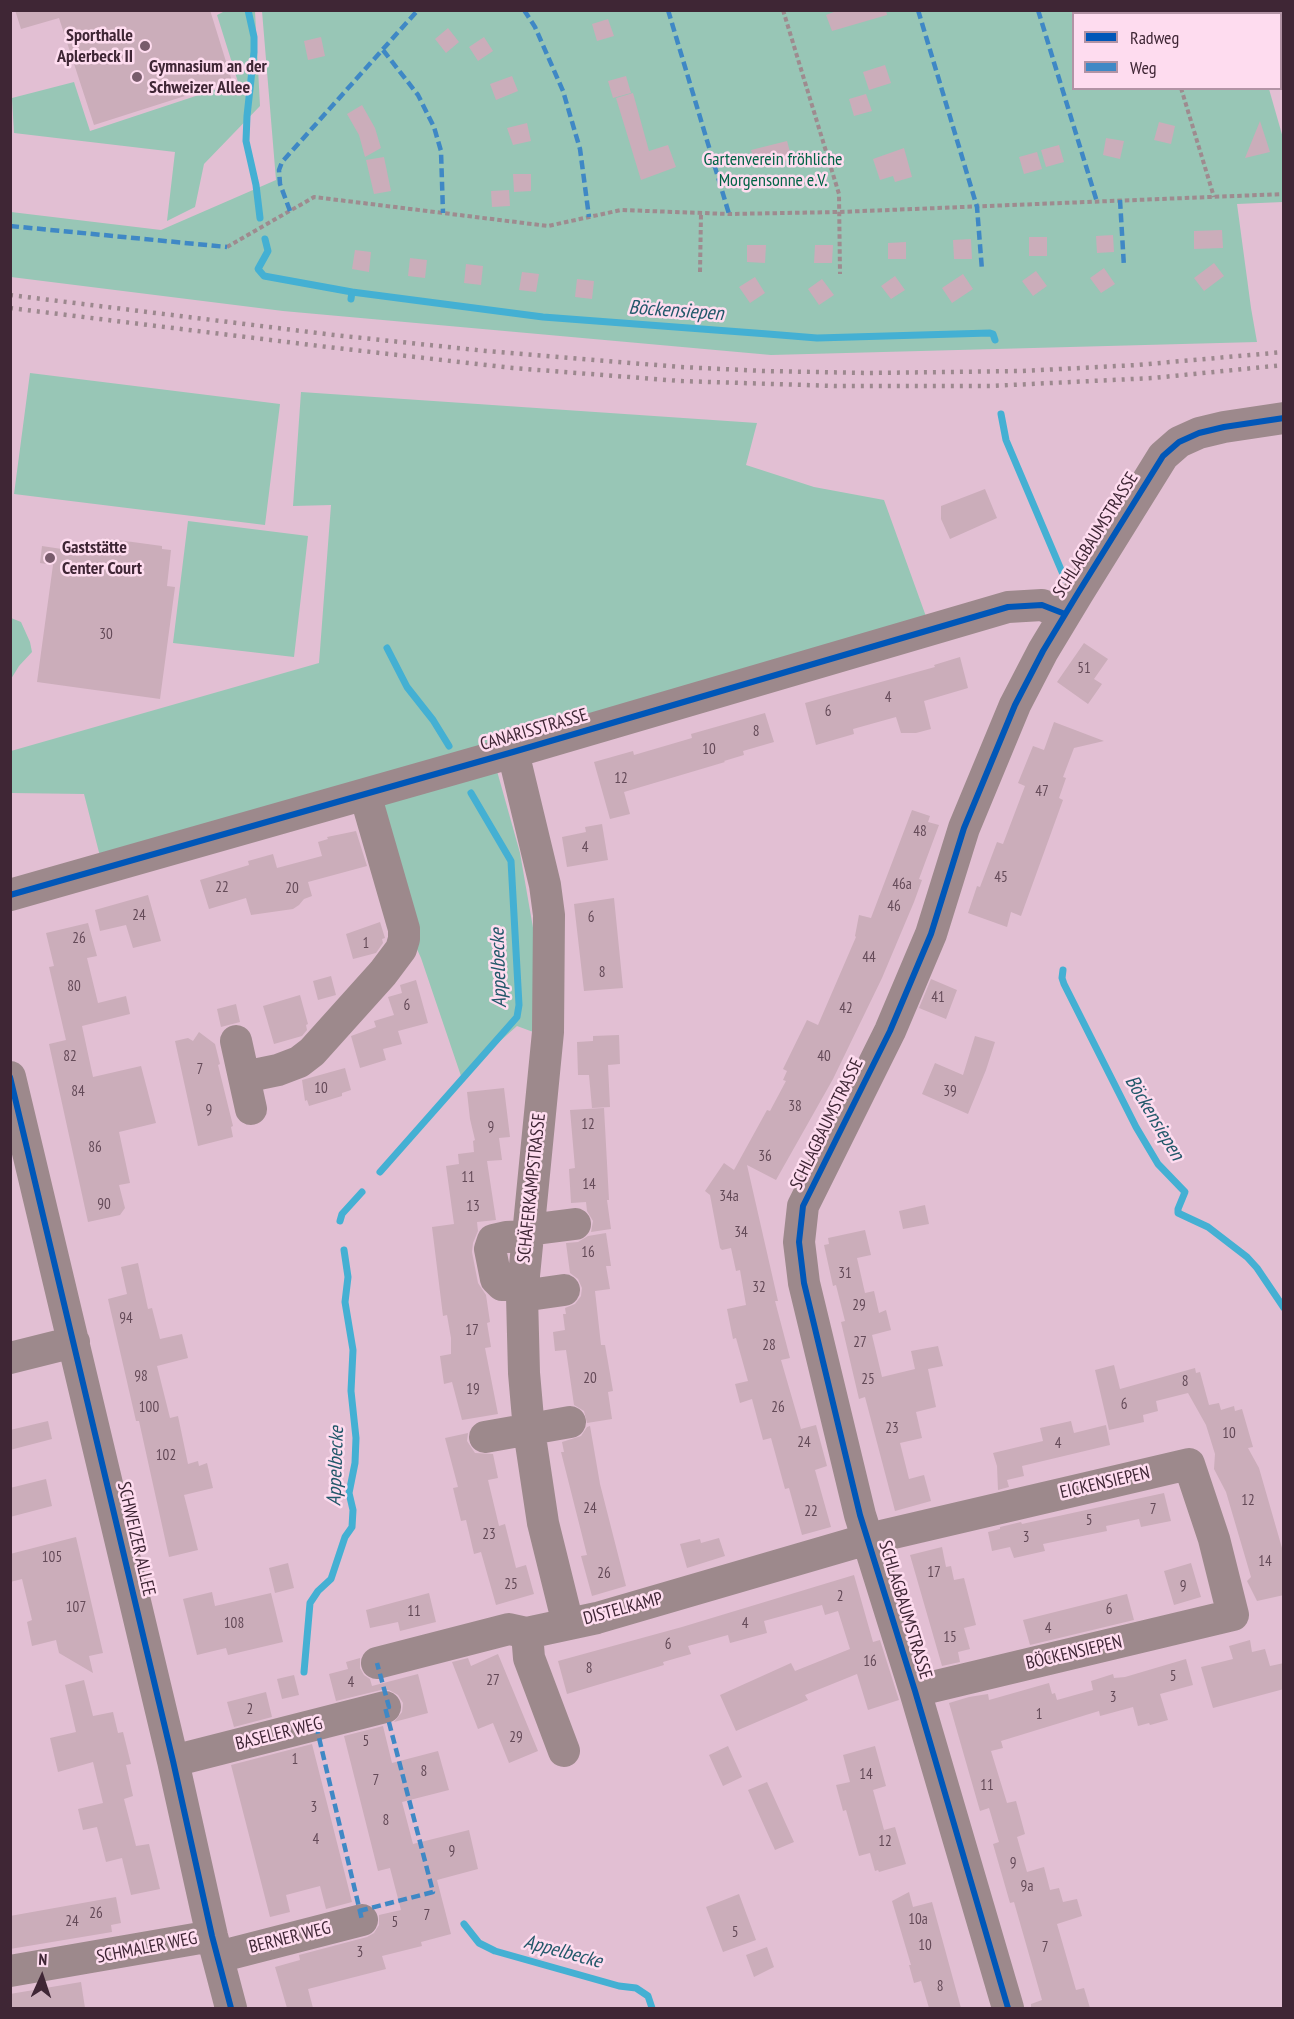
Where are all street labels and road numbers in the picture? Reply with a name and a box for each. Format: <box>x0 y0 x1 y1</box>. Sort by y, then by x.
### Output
street label: SCHLAGBAUMSTRASSE <box>1049 468 1143 602</box>
street label: CANARISSTRASSE <box>478 704 590 756</box>
street label: SCHLAGBAUMSTRASSE <box>786 1055 868 1193</box>
street label: SCHÄFERKAMPSTRASSE <box>513 1112 551 1264</box>
street label: EICKENSIEPEN <box>1058 1462 1152 1504</box>
street label: SCHWEIZER ALLEE <box>112 1480 160 1598</box>
street label: SCHLAGBAUMSTRASSE <box>874 1538 936 1682</box>
street label: DISTELKAMP <box>581 1588 665 1630</box>
street label: BÖCKENSIEPEN <box>1024 1631 1124 1675</box>
street label: BASELER WEG <box>233 1713 325 1755</box>
street label: BERNER WEG <box>247 1917 333 1959</box>
street label: SCHMALER WEG <box>95 1928 199 1968</box>

